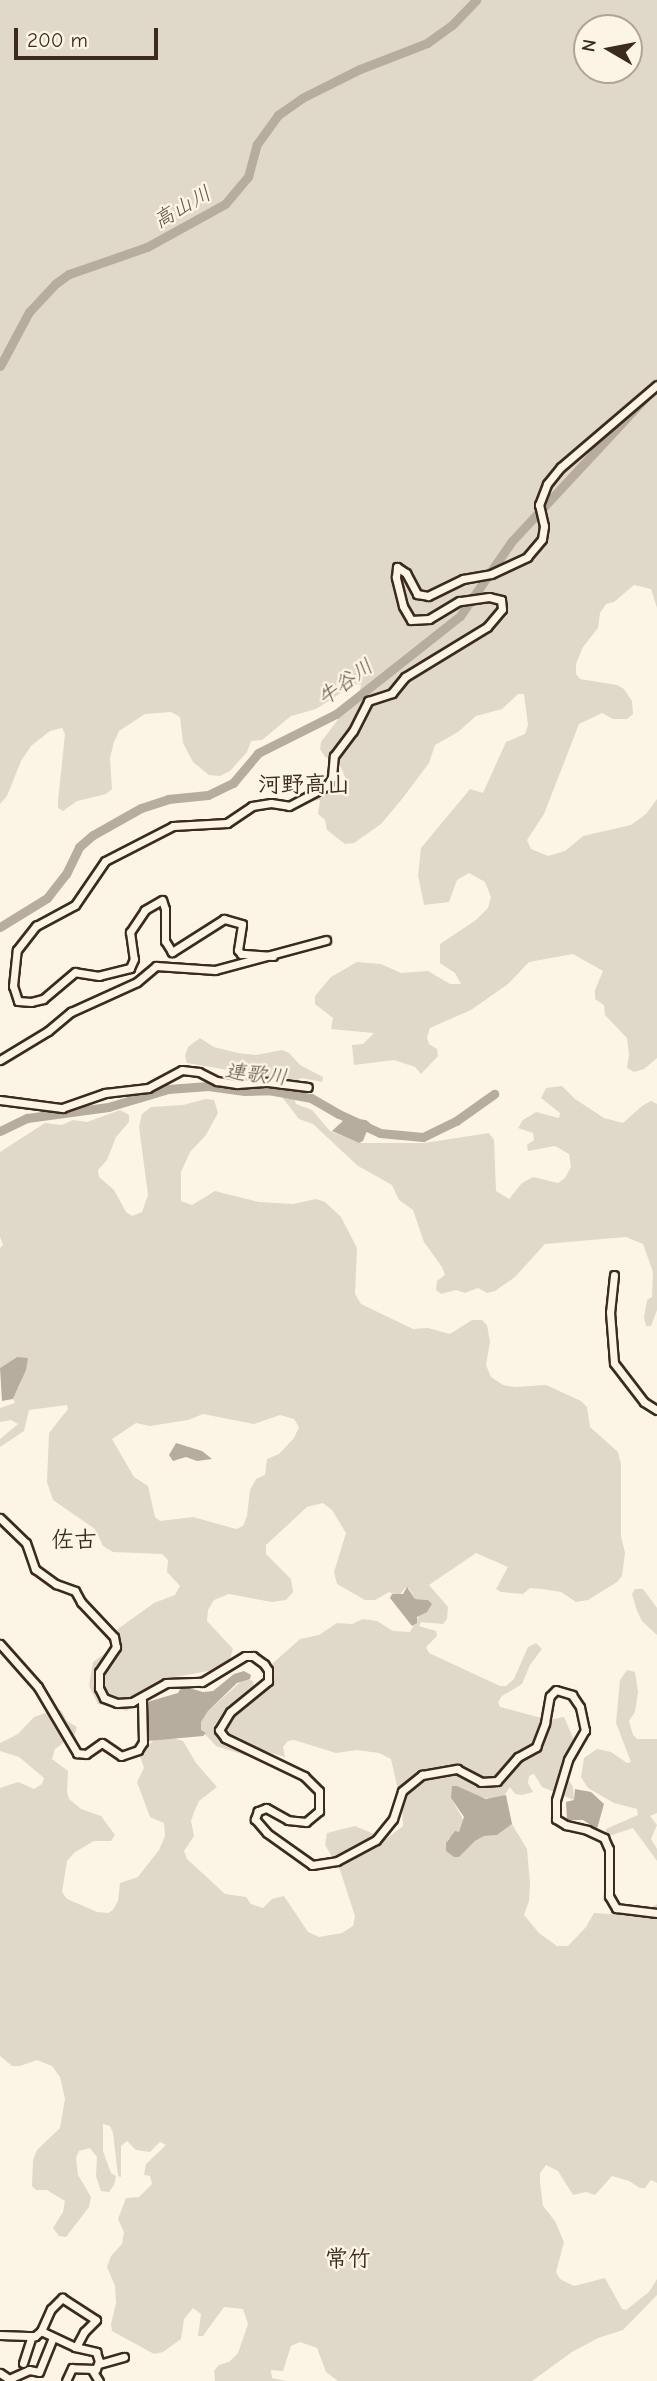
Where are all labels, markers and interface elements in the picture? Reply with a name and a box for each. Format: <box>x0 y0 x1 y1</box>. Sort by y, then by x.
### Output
scale bar <box>18 14 161 58</box>
north arrow <box>573 14 643 84</box>
text: 200 m <box>27 28 88 52</box>
text: N <box>577 38 601 54</box>
water label: 高山川 <box>148 180 216 234</box>
water label: 牛谷川 <box>312 653 378 711</box>
district label: 河野高山 <box>258 771 350 799</box>
water label: 連歌川 <box>223 1058 289 1090</box>
district label: 佐古 <box>51 1526 97 1554</box>
district label: 常竹 <box>325 2245 371 2273</box>

